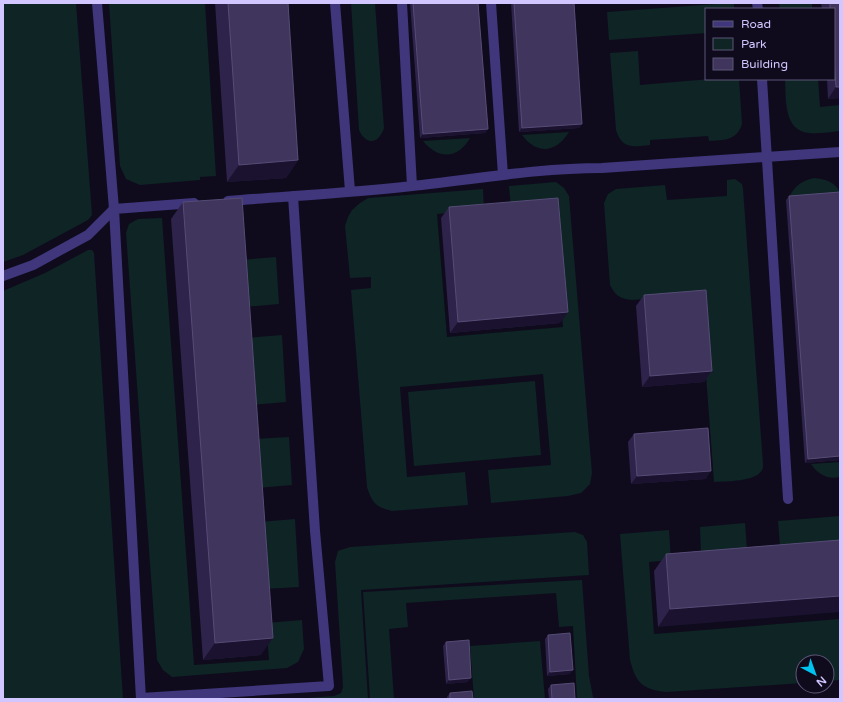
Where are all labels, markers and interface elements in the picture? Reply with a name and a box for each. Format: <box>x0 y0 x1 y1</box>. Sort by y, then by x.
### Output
legend <box>705 8 835 80</box>
text: Road <box>741 17 771 31</box>
text: Park <box>741 37 767 51</box>
text: Building <box>741 57 788 71</box>
north arrow <box>795 654 835 694</box>
text: N <box>814 673 829 689</box>

